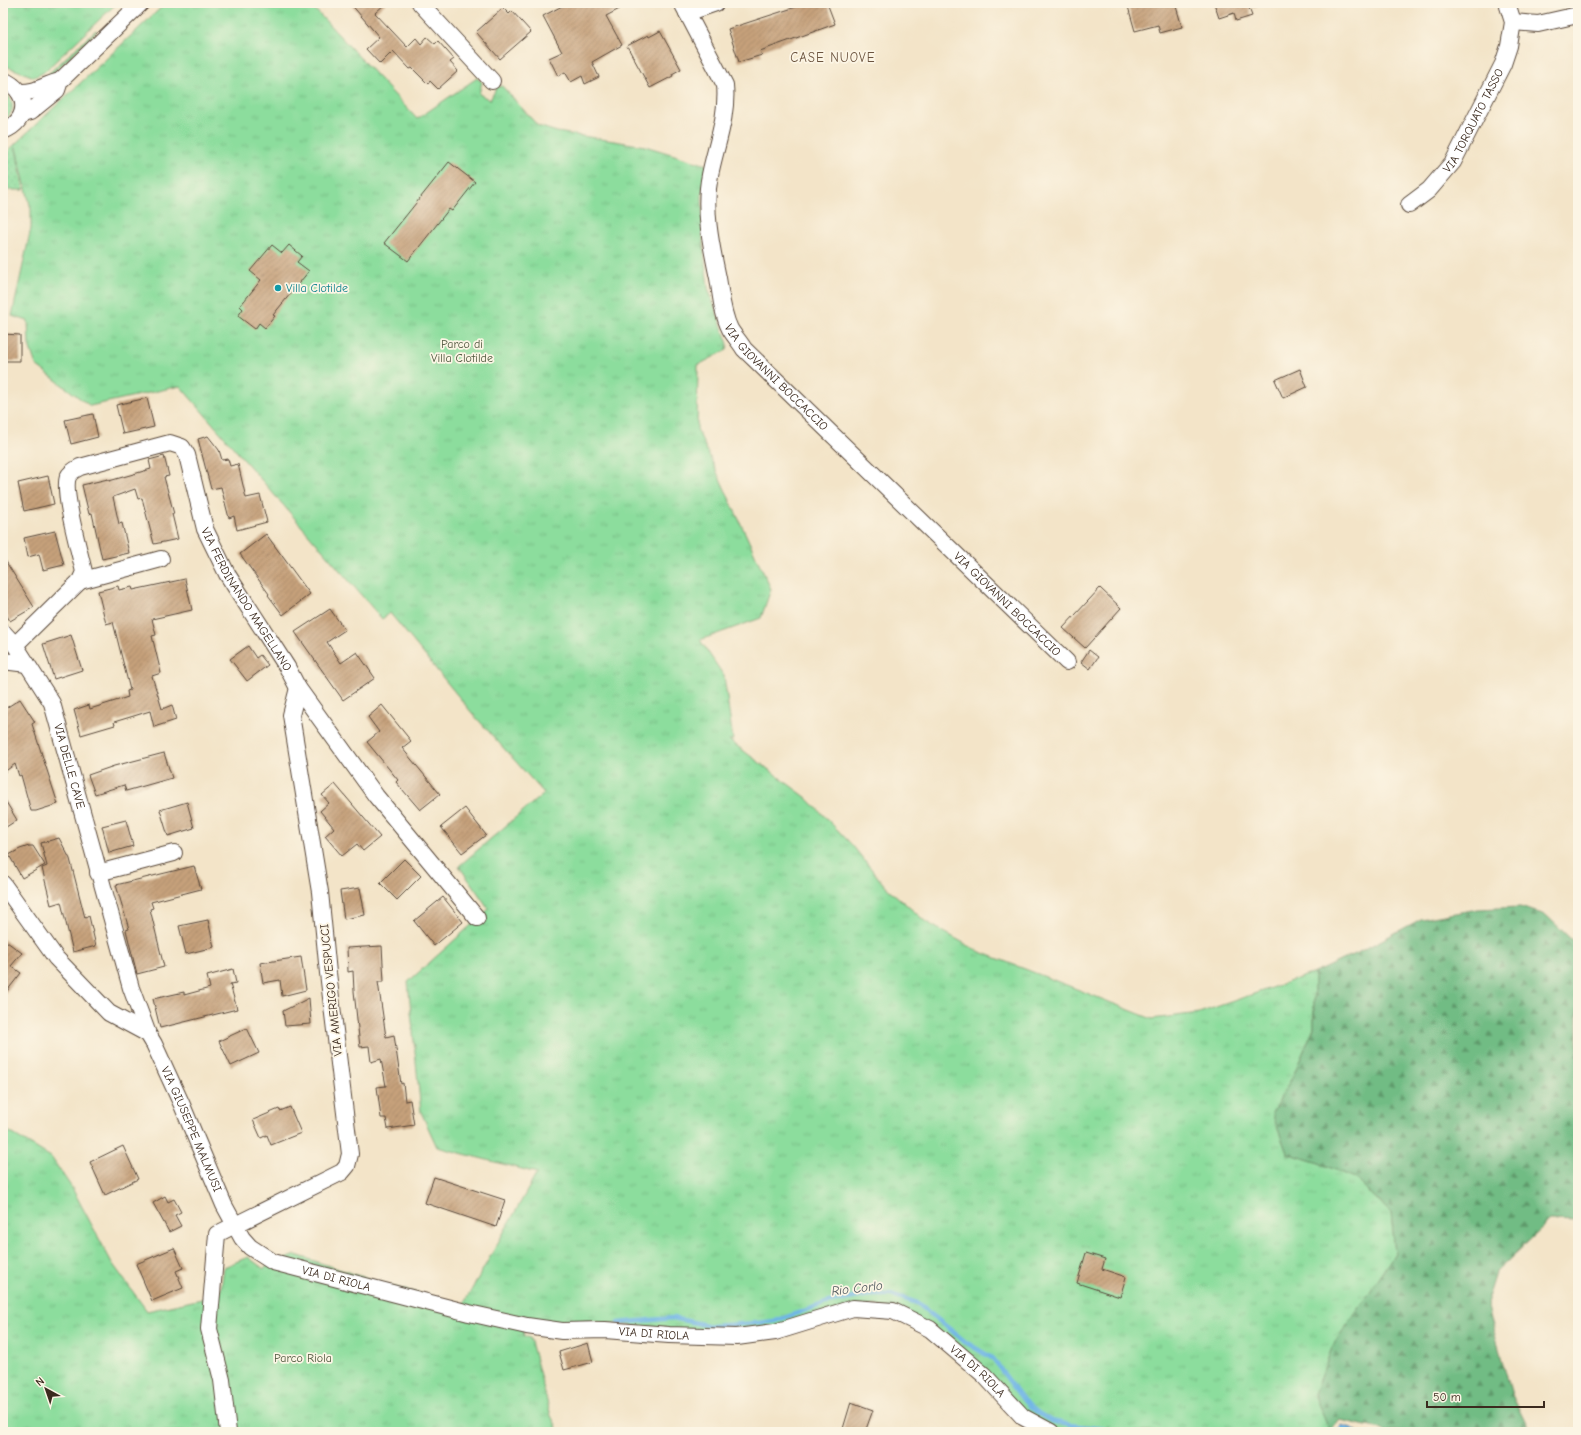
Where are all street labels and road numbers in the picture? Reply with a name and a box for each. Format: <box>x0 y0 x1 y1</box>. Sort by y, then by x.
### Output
street label: VIA TORQUATO TASSO <box>1440 66 1507 176</box>
street label: VIA GIOVANNI BOCCACCIO <box>722 322 831 434</box>
street label: VIA FERDINANDO MAGELLANO <box>198 525 295 674</box>
street label: VIA GIOVANNI BOCCACCIO <box>951 549 1064 659</box>
street label: VIA DELLE CAVE <box>51 722 88 810</box>
street label: VIA AMERIGO VESPUCCI <box>317 923 345 1057</box>
street label: VIA GIUSEPPE MALMUSI <box>158 1064 225 1194</box>
street label: VIA DI RIOLA <box>300 1263 372 1294</box>
street label: VIA DI RIOLA <box>618 1324 689 1343</box>
street label: VIA DI RIOLA <box>947 1342 1008 1400</box>

